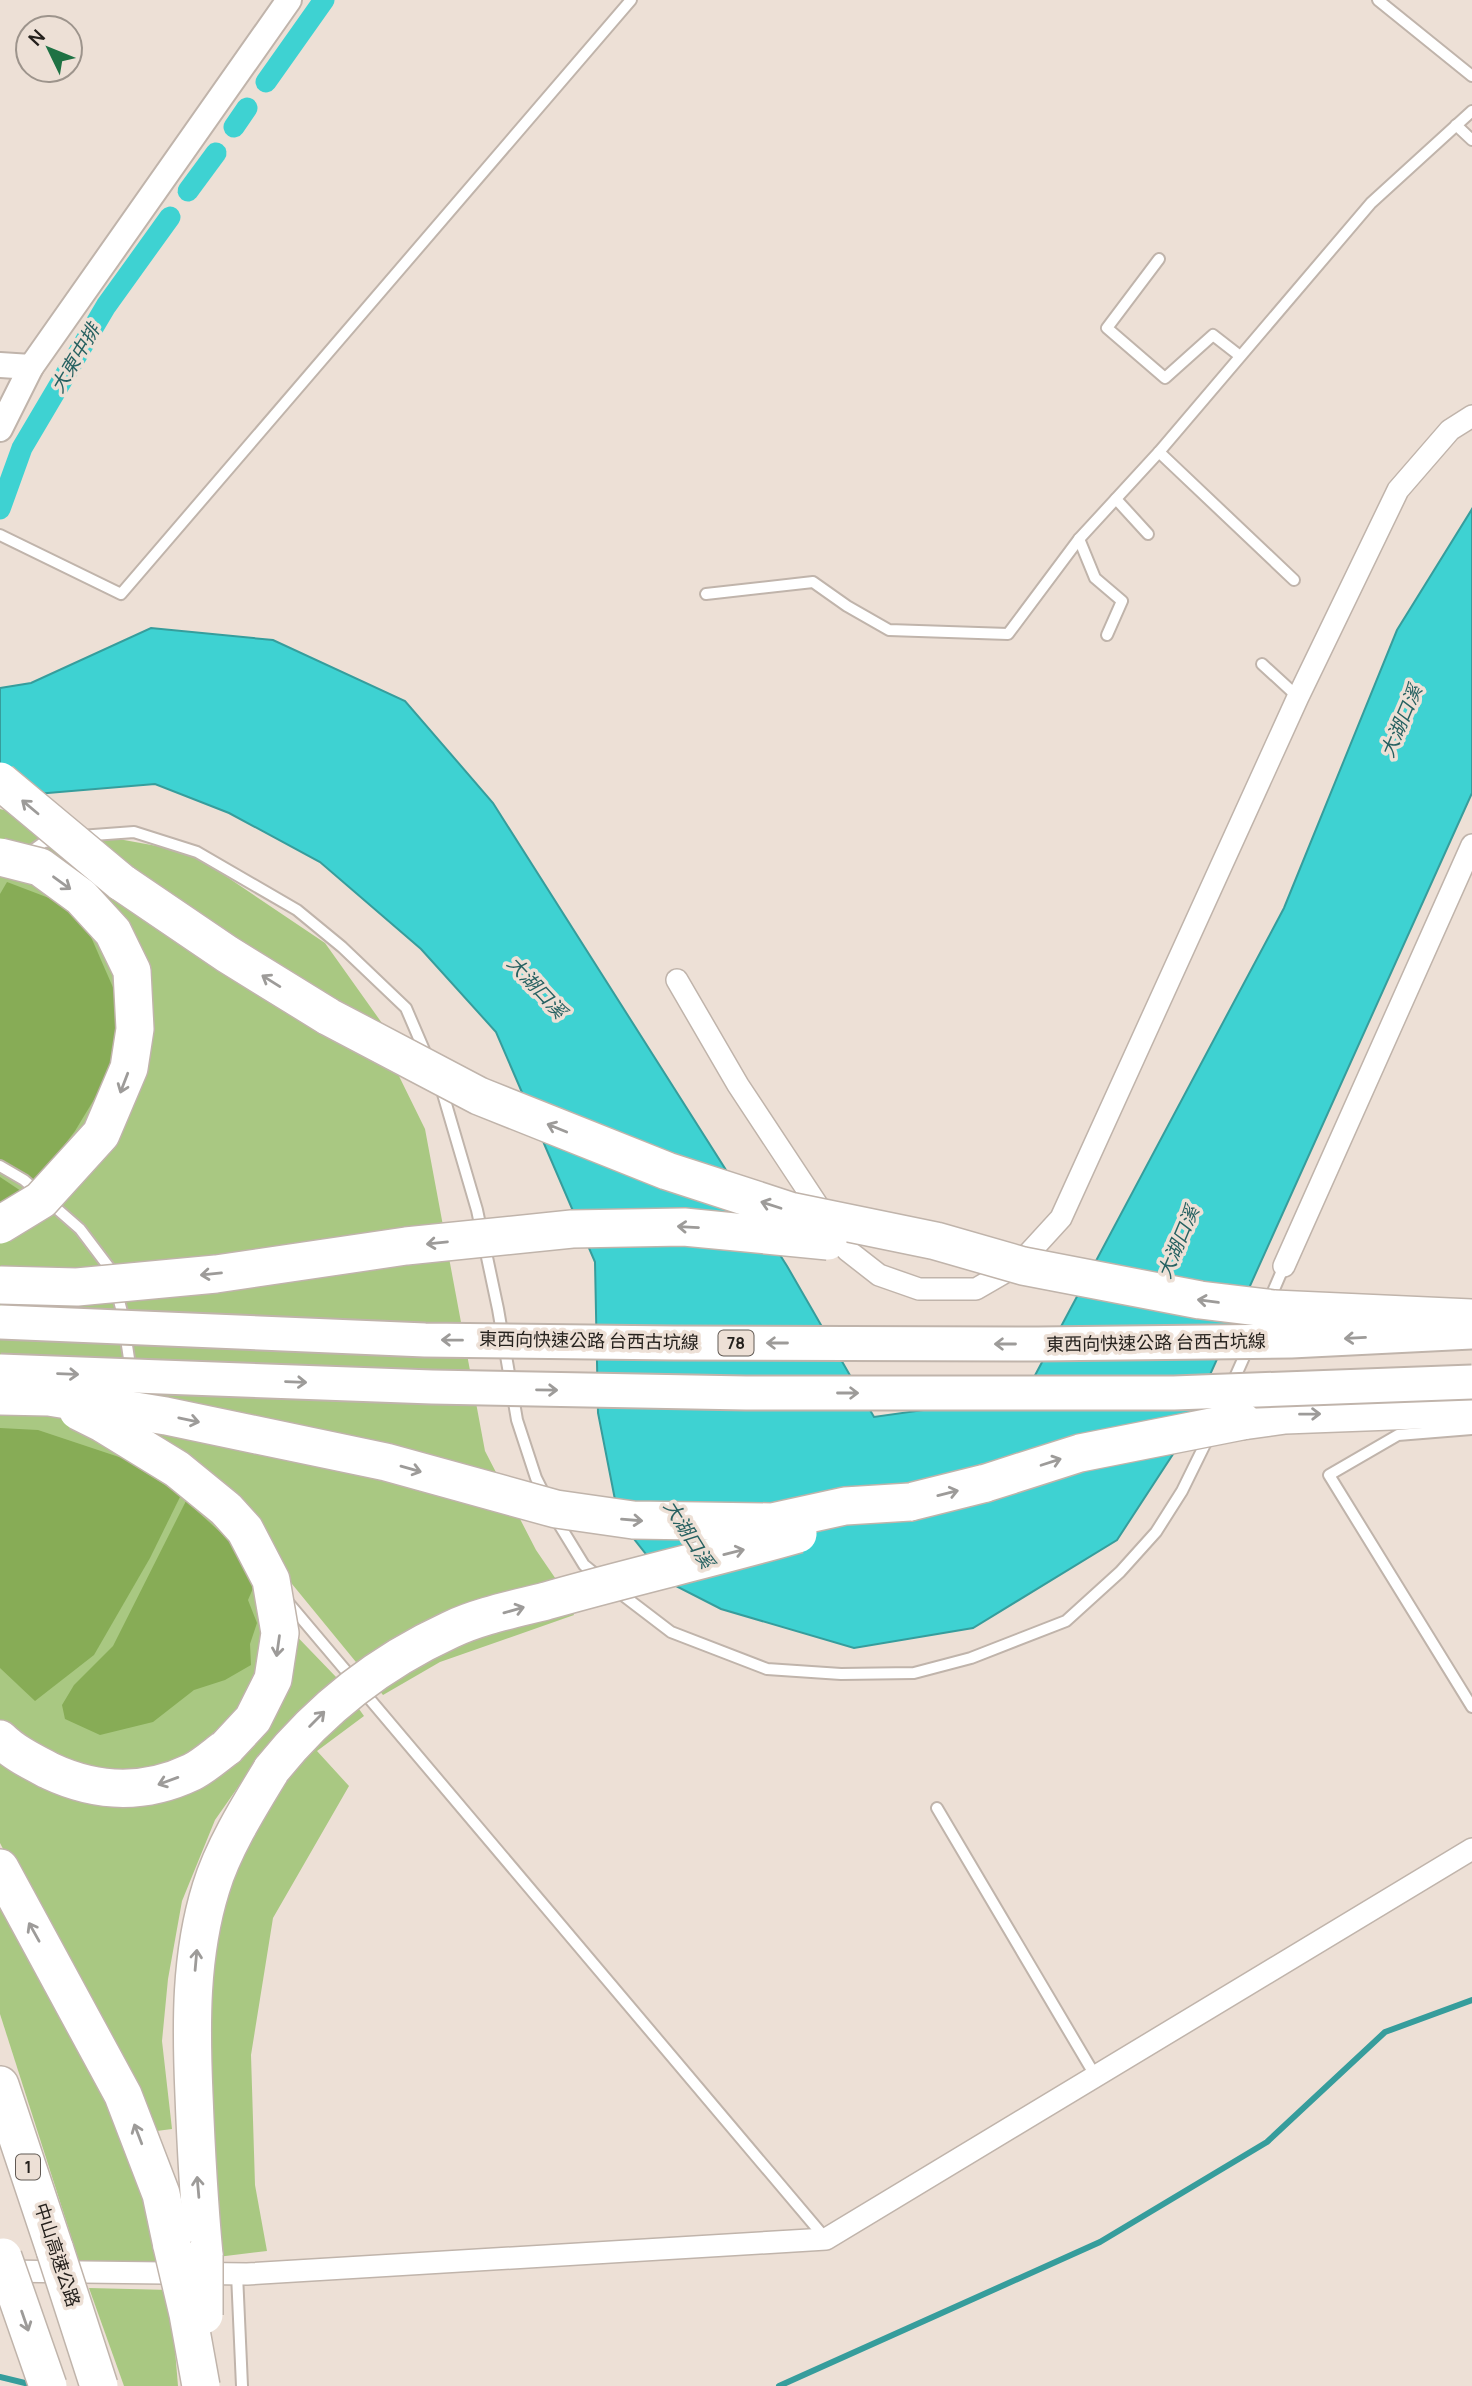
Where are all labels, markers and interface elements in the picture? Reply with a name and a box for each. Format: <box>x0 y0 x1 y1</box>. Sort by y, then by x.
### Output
north arrow <box>14 14 84 84</box>
text: N <box>22 24 51 51</box>
water label: 大東中排 <box>44 316 107 397</box>
water label: 大湖口溪 <box>1374 678 1429 761</box>
one-way arrow <box>22 800 40 815</box>
one-way arrow <box>52 876 71 890</box>
water label: 大湖口溪 <box>502 950 574 1026</box>
one-way arrow <box>261 974 281 988</box>
one-way arrow <box>117 1071 129 1093</box>
one-way arrow <box>547 1120 569 1133</box>
one-way arrow <box>761 1198 783 1210</box>
water label: 大湖口溪 <box>1151 1199 1206 1282</box>
one-way arrow <box>677 1221 700 1234</box>
one-way arrow <box>426 1237 448 1250</box>
one-way arrow <box>200 1268 223 1281</box>
one-way arrow <box>1198 1294 1220 1307</box>
street label: 東西向快速公路 台西古坑線 <box>479 1326 699 1354</box>
street label: 東西向快速公路 台西古坑線 <box>1046 1328 1266 1356</box>
road number: 78 <box>718 1330 754 1356</box>
one-way arrow <box>1344 1332 1367 1345</box>
one-way arrow <box>441 1333 464 1347</box>
one-way arrow <box>766 1336 789 1350</box>
one-way arrow <box>994 1337 1017 1351</box>
one-way arrow <box>56 1367 79 1380</box>
one-way arrow <box>284 1376 307 1389</box>
one-way arrow <box>536 1383 559 1396</box>
one-way arrow <box>837 1386 860 1400</box>
one-way arrow <box>1298 1407 1321 1421</box>
one-way arrow <box>177 1414 200 1428</box>
one-way arrow <box>1039 1455 1061 1467</box>
one-way arrow <box>400 1463 422 1476</box>
one-way arrow <box>937 1485 959 1498</box>
water label: 大湖口溪 <box>658 1495 722 1576</box>
one-way arrow <box>620 1514 643 1527</box>
one-way arrow <box>722 1545 745 1558</box>
one-way arrow <box>502 1602 524 1615</box>
one-way arrow <box>271 1634 284 1657</box>
one-way arrow <box>309 1710 326 1727</box>
one-way arrow <box>158 1775 180 1788</box>
one-way arrow <box>27 1922 40 1943</box>
one-way arrow <box>189 1949 202 1972</box>
one-way arrow <box>130 2124 143 2146</box>
road number: 1 <box>16 2154 40 2180</box>
one-way arrow <box>191 2176 204 2199</box>
street label: 中山高速公路 <box>30 2200 86 2310</box>
one-way arrow <box>20 2310 32 2332</box>

